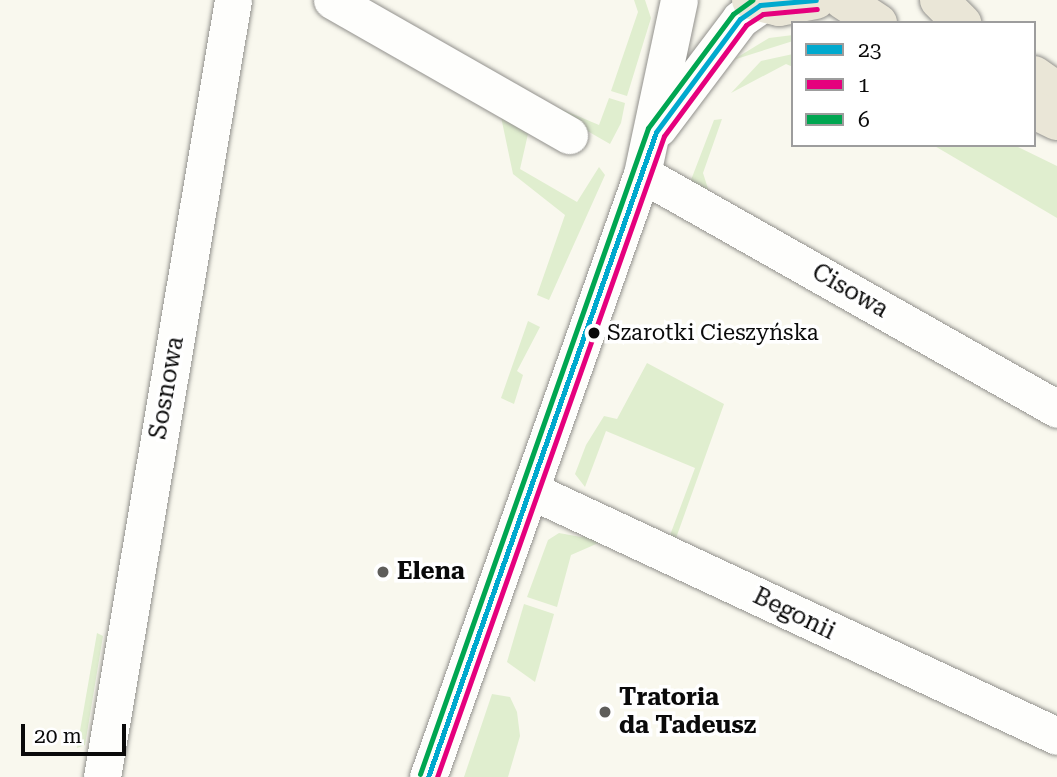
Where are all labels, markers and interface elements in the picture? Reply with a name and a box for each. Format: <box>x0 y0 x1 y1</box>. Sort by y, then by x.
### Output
legend <box>791 21 1036 147</box>
text: 23 <box>858 38 882 62</box>
text: 1 <box>858 73 870 97</box>
text: 6 <box>858 108 870 132</box>
street label: Cisowa <box>807 258 893 324</box>
place label: Szarotki Cieszyńska <box>607 320 819 346</box>
marker: Szarotki Cieszyńska <box>587 326 601 340</box>
street label: Sosnowa <box>144 334 190 442</box>
place label: Elena <box>397 558 465 586</box>
marker: Elena <box>375 564 391 580</box>
street label: Begonii <box>748 582 840 646</box>
place label: Tratoria da Tadeusz <box>619 684 756 740</box>
marker: Tratoria da Tadeusz <box>597 704 613 720</box>
scale bar <box>24 710 130 754</box>
text: 20 m <box>34 724 82 748</box>

